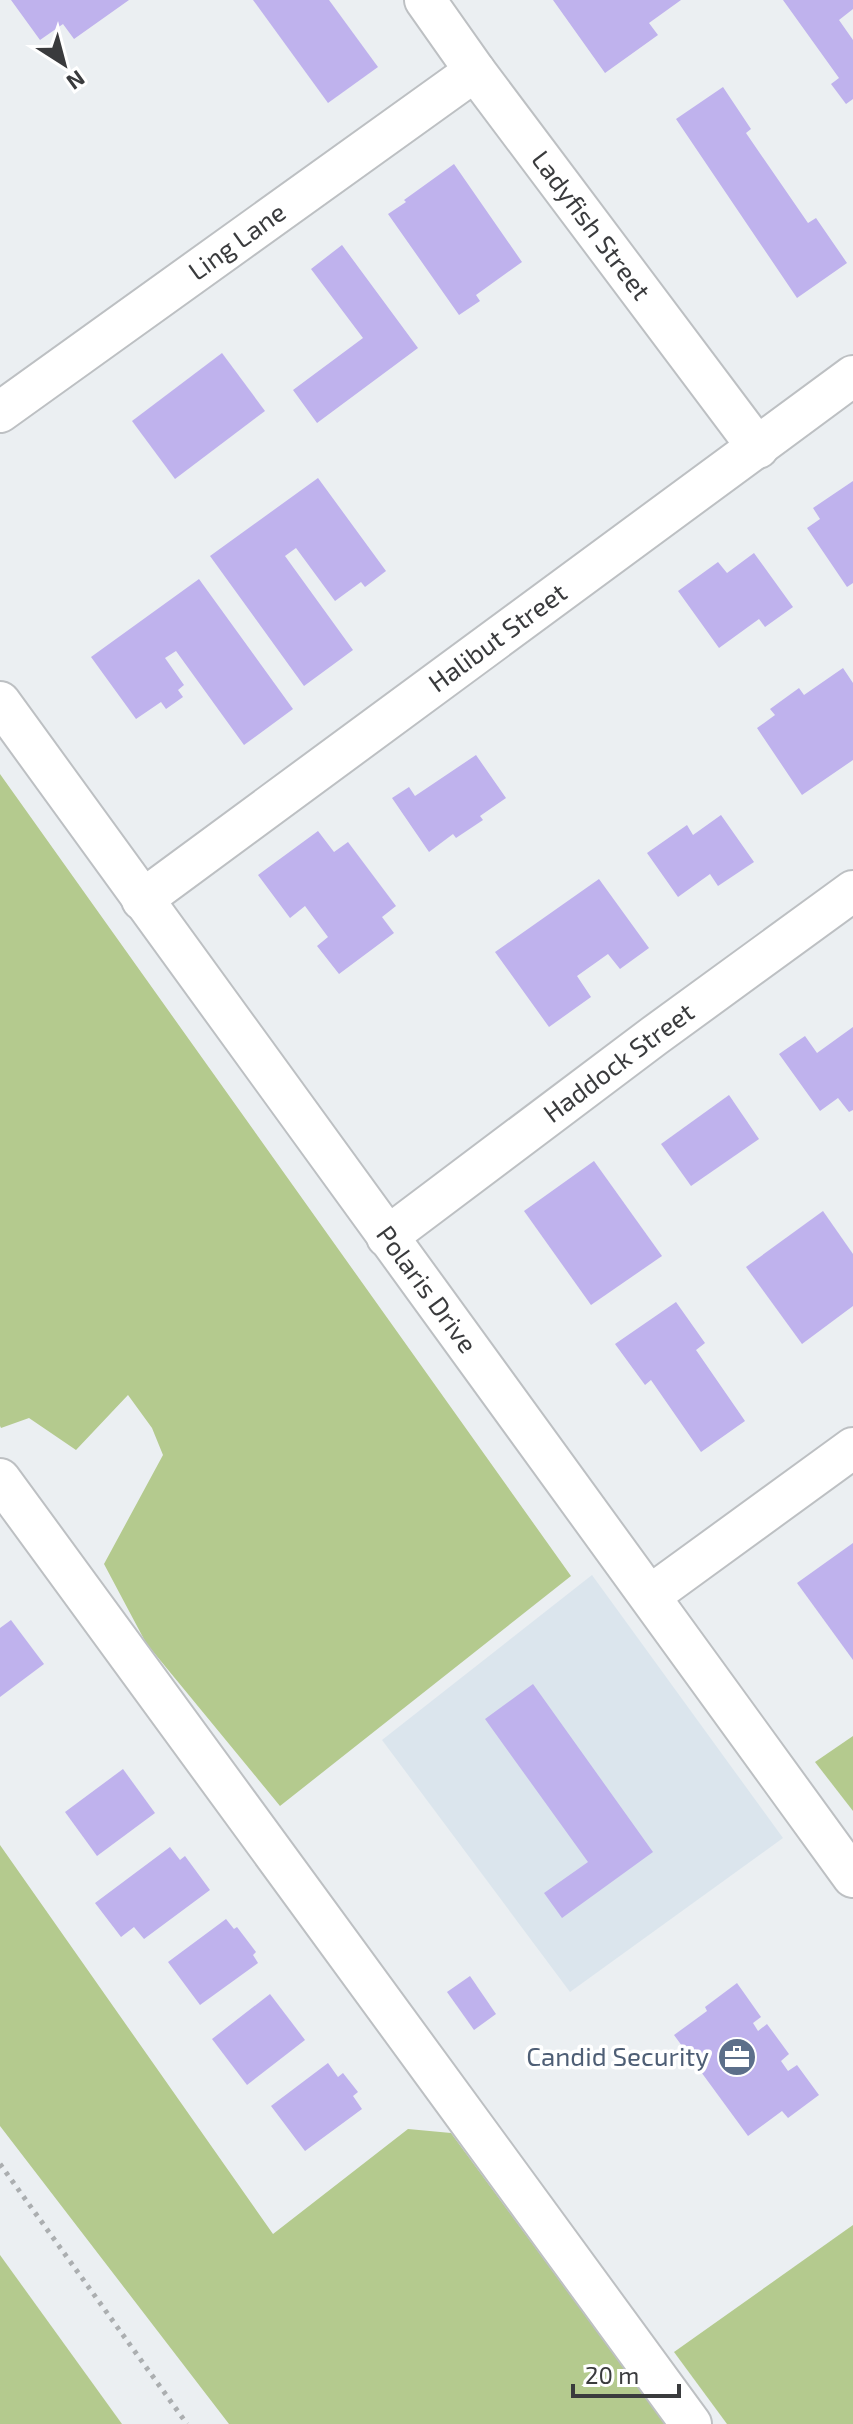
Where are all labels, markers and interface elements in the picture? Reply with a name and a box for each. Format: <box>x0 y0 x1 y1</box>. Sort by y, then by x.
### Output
north arrow <box>24 24 104 104</box>
text: N <box>62 66 90 96</box>
street label: Ladyfish Street <box>526 144 658 305</box>
street label: Ling Lane <box>182 195 291 286</box>
street label: Halibut Street <box>422 576 572 698</box>
street label: Haddock Street <box>537 995 699 1128</box>
street label: Polaris Drive <box>371 1219 484 1358</box>
office icon: Candid Security <box>716 2036 758 2078</box>
place label: Candid Security <box>526 2040 709 2071</box>
scale bar <box>573 2348 679 2398</box>
text: 20 m <box>585 2360 639 2389</box>

